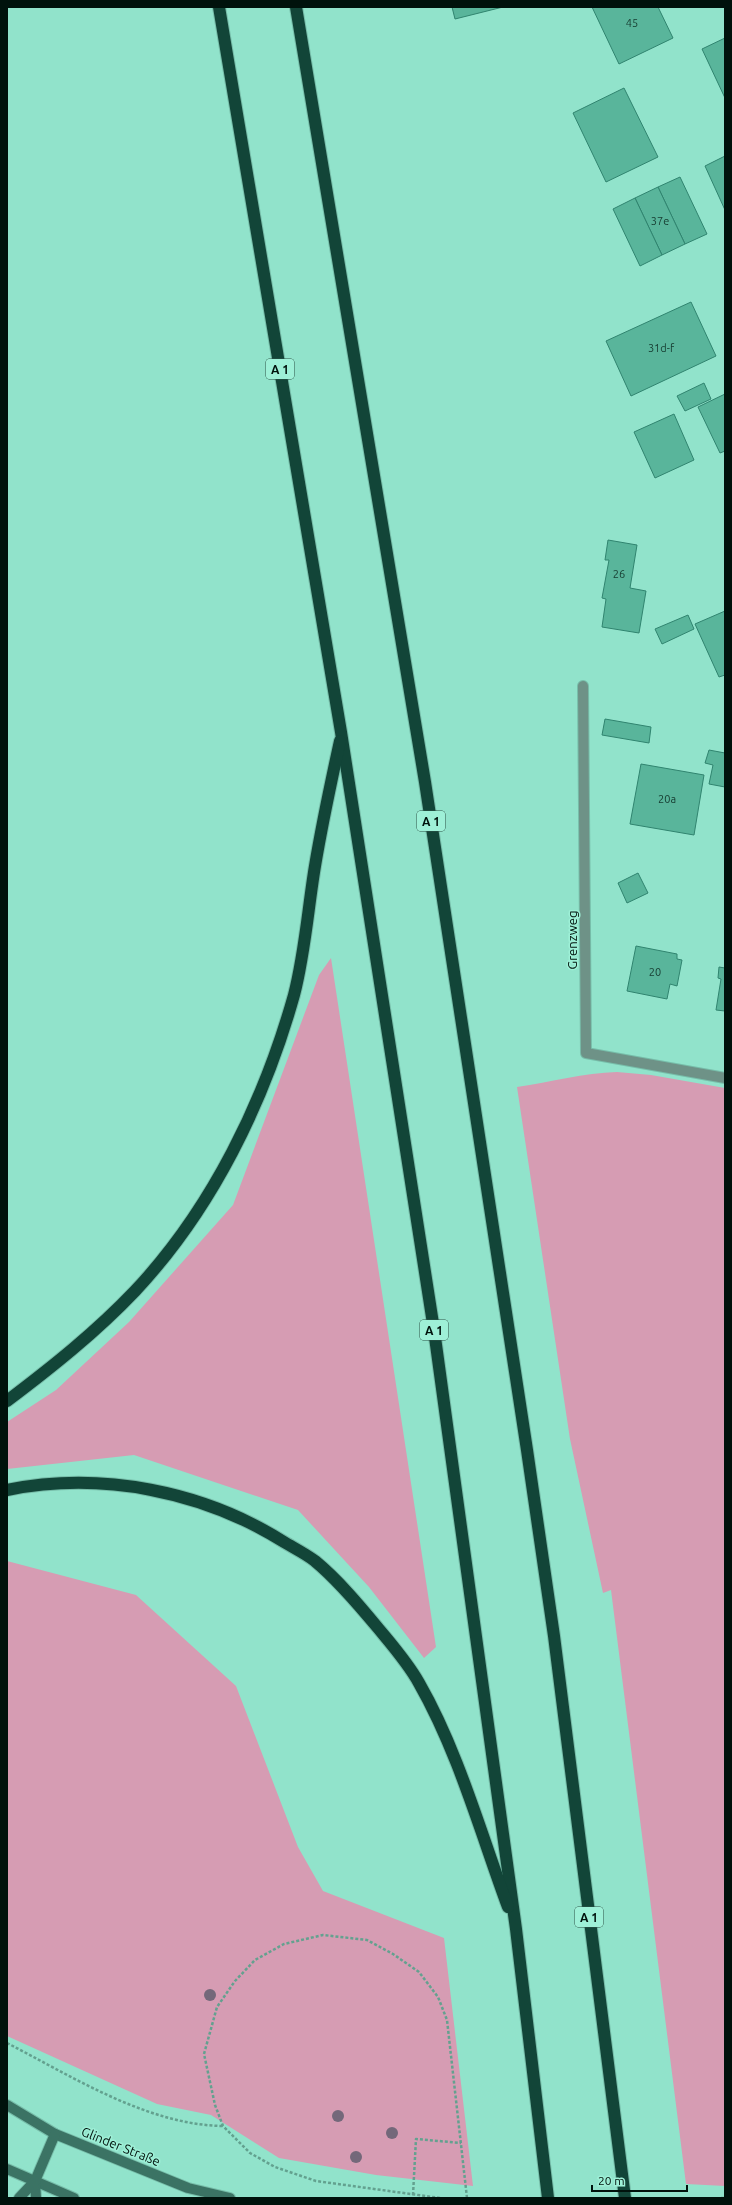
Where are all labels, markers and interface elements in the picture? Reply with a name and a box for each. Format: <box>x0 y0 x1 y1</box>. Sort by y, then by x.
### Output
house number: 45 <box>626 17 638 29</box>
house number: 37e <box>651 215 669 227</box>
house number: 31d-f <box>648 342 675 354</box>
road number: A 1 <box>266 359 294 379</box>
house number: 26 <box>613 568 625 580</box>
house number: 20a <box>658 793 676 805</box>
road number: A 1 <box>417 811 445 831</box>
street label: Grenzweg <box>565 911 579 969</box>
house number: 20 <box>649 966 661 978</box>
road number: A 1 <box>420 1320 448 1340</box>
road number: A 1 <box>575 1907 603 1927</box>
street label: Glinder Straße <box>80 2124 162 2168</box>
scale bar <box>592 2167 687 2193</box>
text: 20 m <box>598 2174 625 2187</box>

